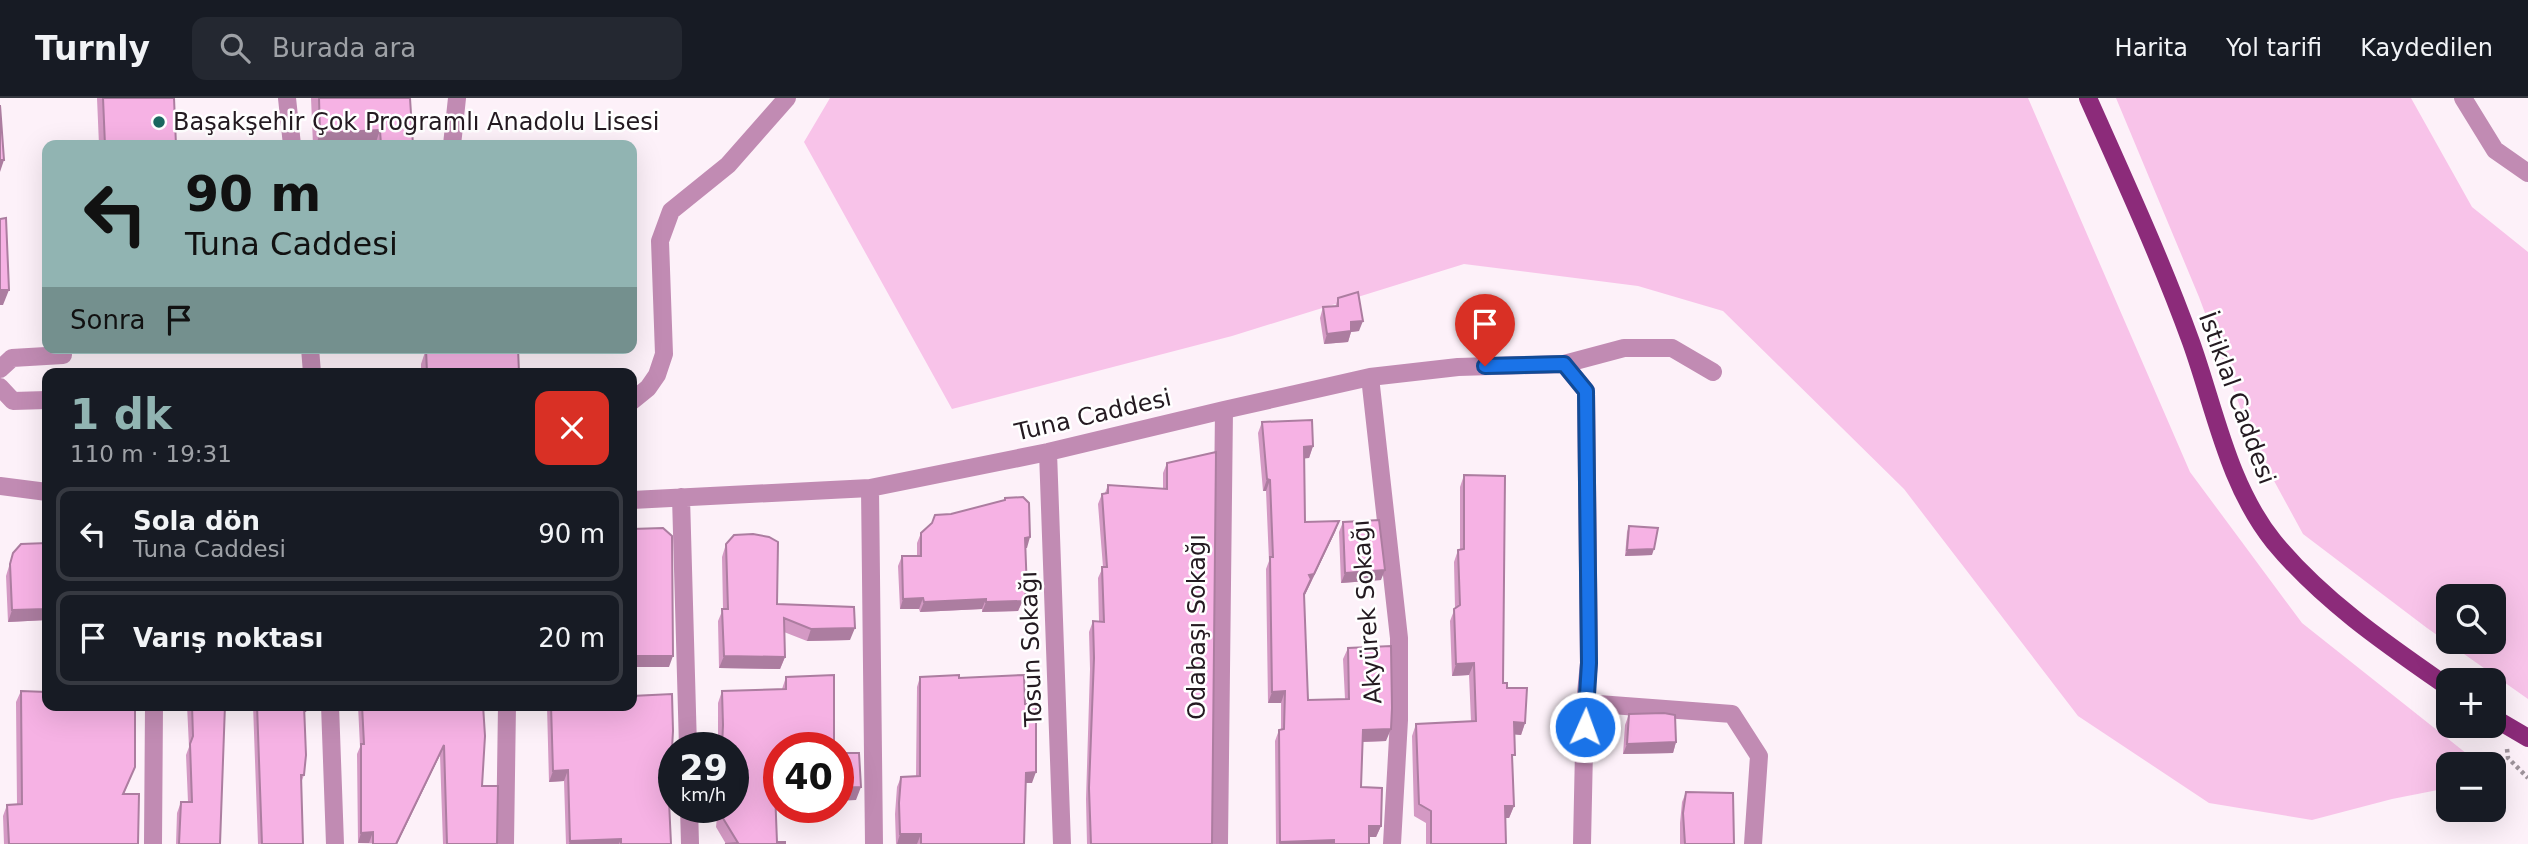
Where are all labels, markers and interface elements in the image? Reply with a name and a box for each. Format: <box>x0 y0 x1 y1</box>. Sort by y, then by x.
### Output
search box <box>192 17 682 80</box>
text: Turnly <box>35 29 150 68</box>
icon: search <box>216 29 254 67</box>
text: Burada ara <box>272 33 416 63</box>
text: Harita <box>2115 34 2188 62</box>
text: Yol tarifi <box>2226 34 2322 62</box>
text: Kaydedilen <box>2360 34 2493 62</box>
place label: Başakşehir Çok Programlı Anadolu Lisesi <box>173 108 659 136</box>
marker: Başakşehir Çok Programlı Anadolu Lisesi <box>151 114 167 130</box>
text: 90 m <box>185 166 321 223</box>
icon: left <box>70 168 161 259</box>
text: Tuna Caddesi <box>185 225 398 263</box>
pin <box>1455 294 1515 366</box>
icon: arrive <box>160 301 198 339</box>
text: Sonra <box>70 305 146 335</box>
icon: arrive <box>1466 305 1504 343</box>
street label: İstiklal Caddesi <box>2193 308 2282 488</box>
street label: Tuna Caddesi <box>1011 383 1174 447</box>
text: 1 dk <box>70 390 172 439</box>
button: close <box>535 391 609 465</box>
text: 110 m · 19:31 <box>70 441 232 467</box>
text: Sola dön <box>133 506 260 536</box>
icon: left <box>74 515 112 553</box>
text: 90 m <box>538 519 605 549</box>
street label: Akyürek Sokağı <box>1347 519 1387 705</box>
street label: Odabaşı Sokağı <box>1183 534 1211 720</box>
text: Tuna Caddesi <box>133 536 286 562</box>
street label: Tosun Sokağı <box>1014 571 1048 728</box>
map controls <box>2436 584 2506 822</box>
button: search <box>2436 584 2506 654</box>
icon: arrive <box>74 619 112 657</box>
text: Varış noktası <box>133 623 324 653</box>
text: 20 m <box>538 623 605 653</box>
button: + <box>2436 668 2506 738</box>
position arrow <box>1548 690 1622 764</box>
speed limit sign: 40 <box>763 732 854 823</box>
text: 29 <box>679 748 728 788</box>
button: − <box>2436 752 2506 822</box>
text: km/h <box>681 784 726 805</box>

